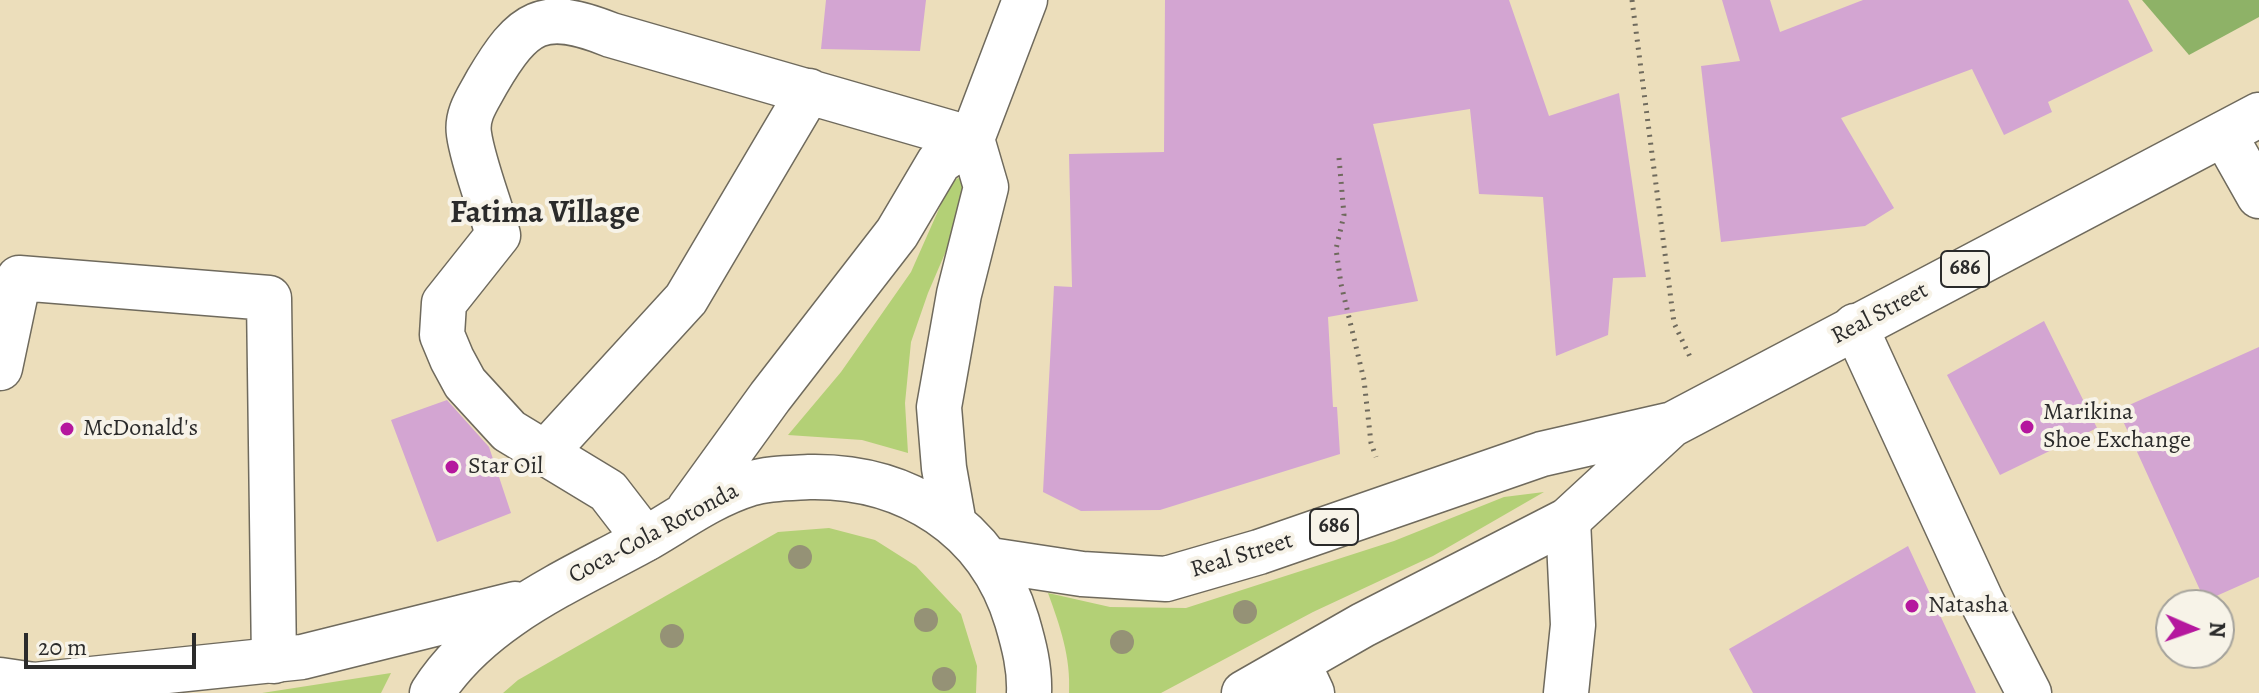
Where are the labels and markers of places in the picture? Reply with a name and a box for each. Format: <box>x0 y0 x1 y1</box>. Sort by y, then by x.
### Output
place label: Marikina Shoe Exchange <box>2043 399 2191 455</box>
place label: McDonald's <box>83 415 198 443</box>
marker: Marikina Shoe Exchange <box>2018 418 2036 436</box>
marker: McDonald's <box>58 420 76 438</box>
place label: Star Oil <box>468 453 543 481</box>
marker: Star Oil <box>443 458 461 476</box>
place label: Natasha <box>1928 592 2009 620</box>
marker: Natasha <box>1903 597 1921 615</box>

